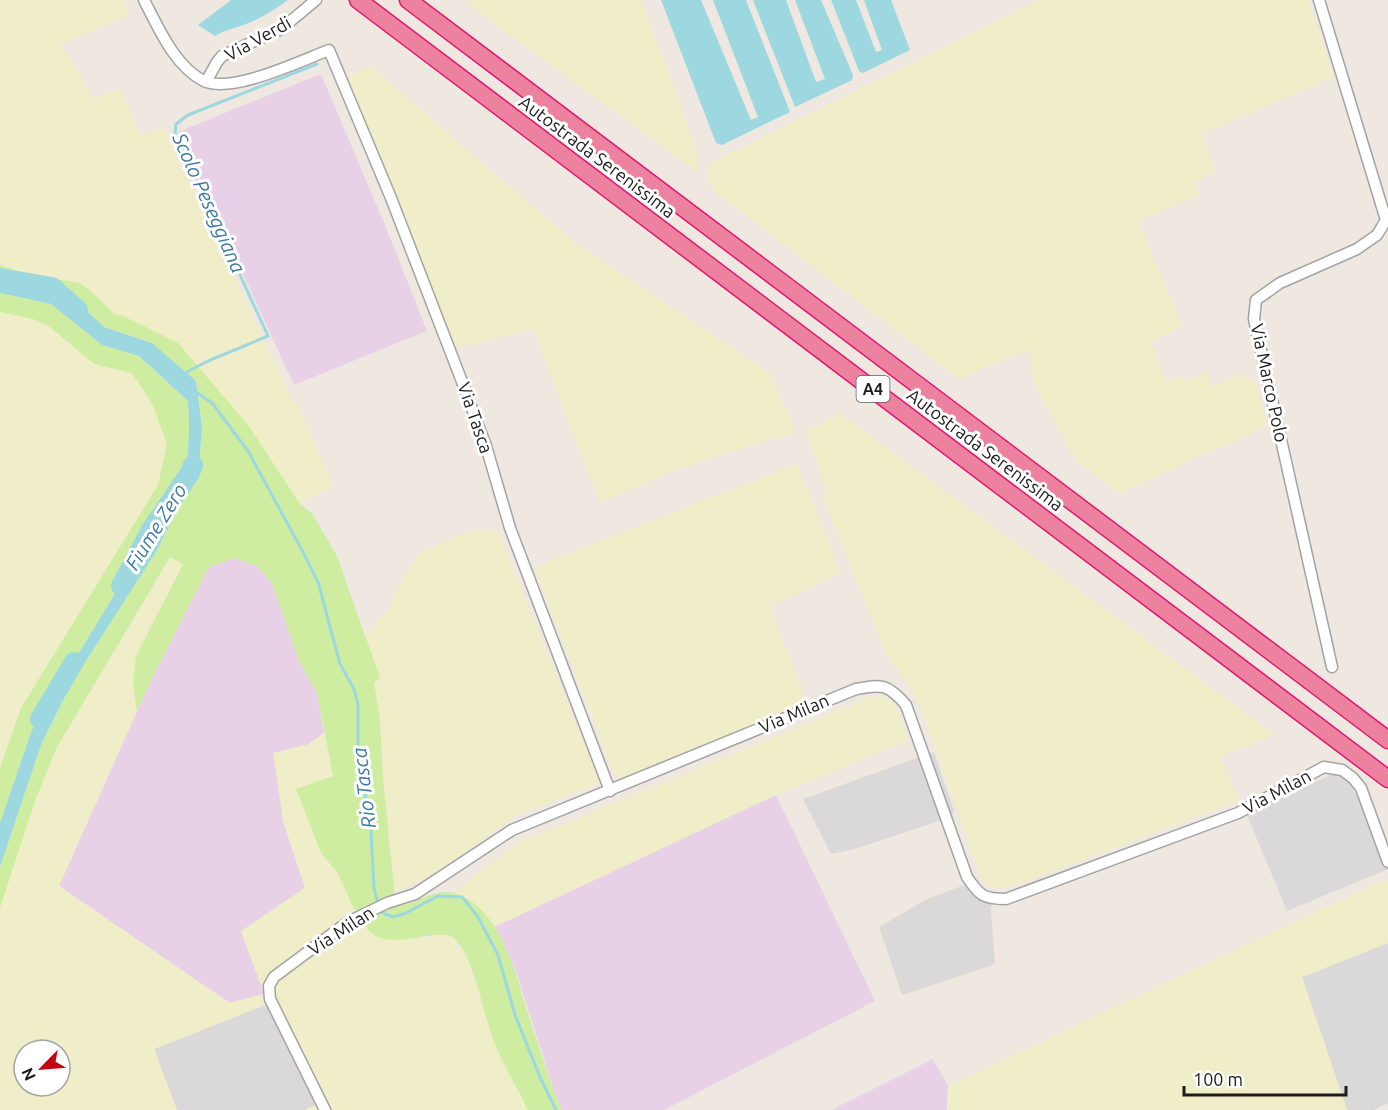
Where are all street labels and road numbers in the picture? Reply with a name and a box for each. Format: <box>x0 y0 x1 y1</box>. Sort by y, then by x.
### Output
street label: Via Verdi <box>221 12 294 64</box>
street label: Autostrada Serenissima <box>516 91 679 221</box>
street label: Via Marco Polo <box>1248 322 1292 444</box>
road number: A4 <box>856 376 890 402</box>
street label: Via Tasca <box>454 380 497 456</box>
street label: Autostrada Serenissima <box>904 384 1067 514</box>
street label: Via Milan <box>756 689 832 737</box>
street label: Via Milan <box>1239 765 1314 817</box>
street label: Via Milan <box>304 902 377 959</box>

